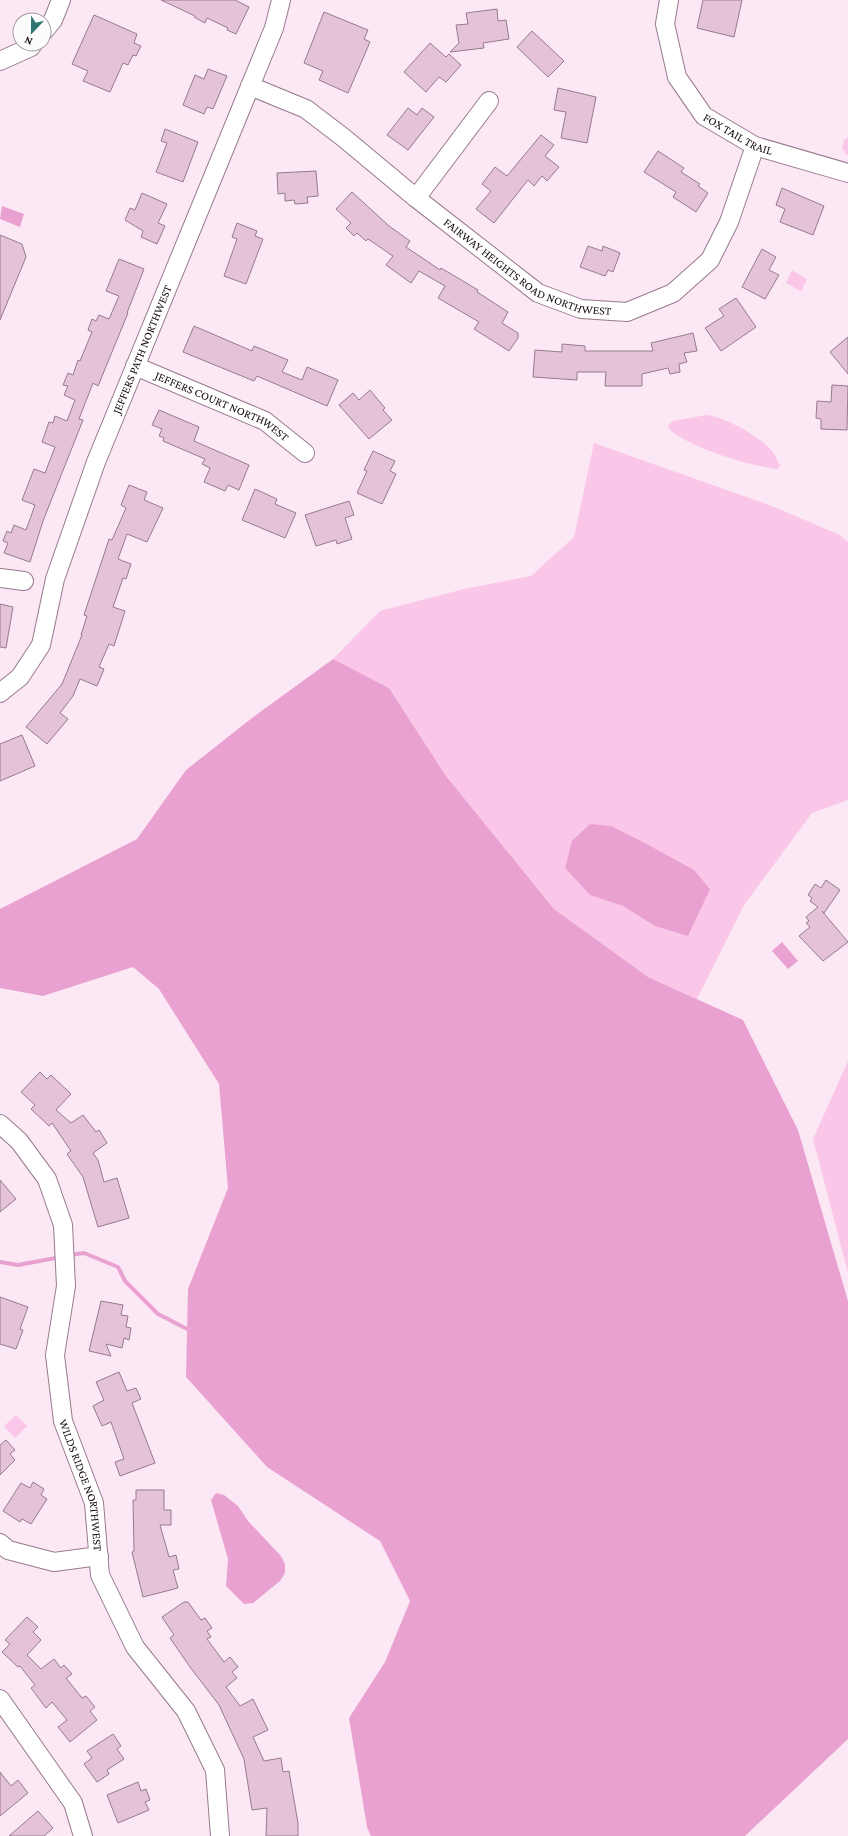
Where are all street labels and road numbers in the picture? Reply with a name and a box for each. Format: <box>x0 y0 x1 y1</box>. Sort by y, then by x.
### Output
street label: FOX TAIL TRAIL <box>701 110 774 158</box>
street label: FAIRWAY HEIGHTS ROAD NORTHWEST <box>441 215 612 318</box>
street label: JEFFERS PATH NORTHWEST <box>109 282 175 417</box>
street label: JEFFERS COURT NORTHWEST <box>152 368 292 445</box>
street label: WILDS RIDGE NORTHWEST <box>56 1417 105 1552</box>

